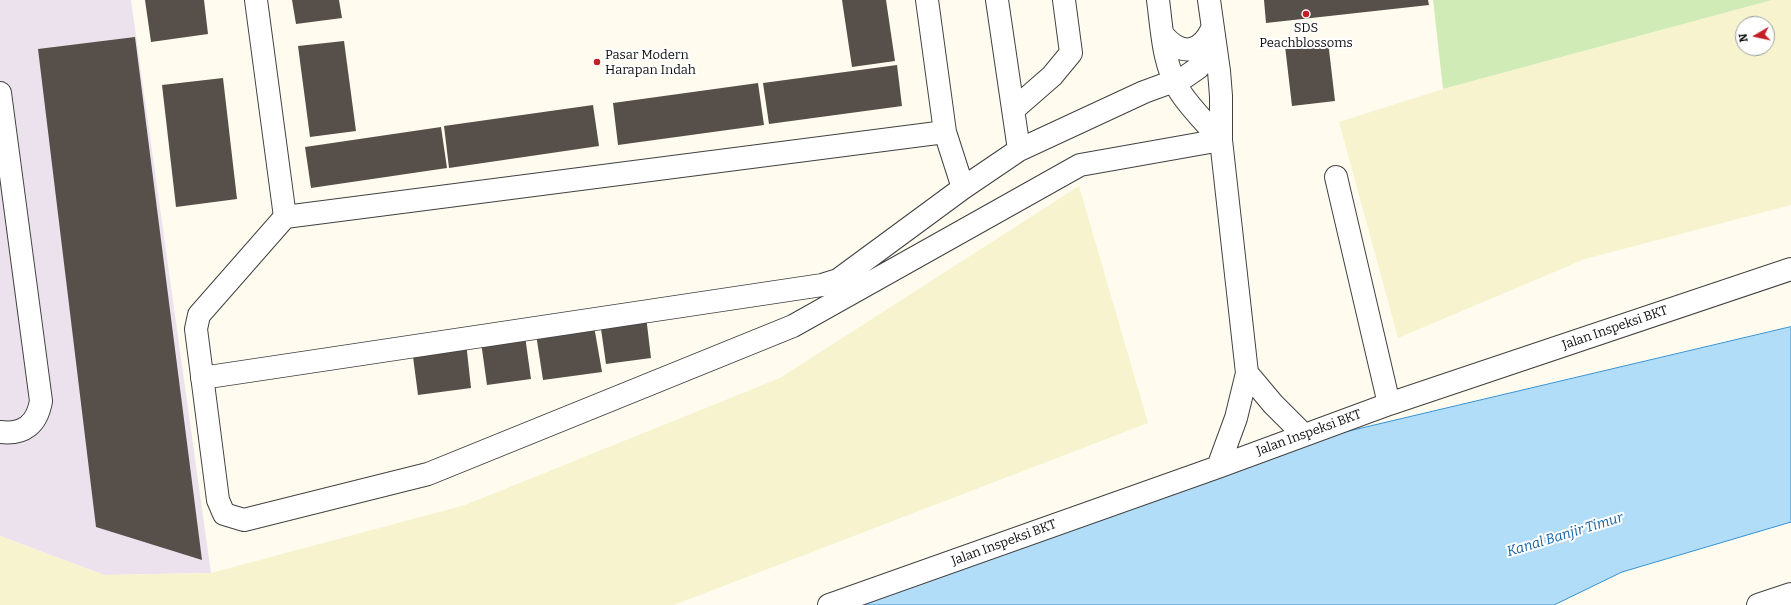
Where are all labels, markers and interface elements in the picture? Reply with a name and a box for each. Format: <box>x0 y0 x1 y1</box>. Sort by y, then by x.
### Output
marker: SDS Peachblossoms <box>1301 9 1311 19</box>
north arrow <box>1735 16 1775 56</box>
place label: SDS Peachblossoms <box>1259 20 1353 51</box>
text: N <box>1737 33 1751 43</box>
place label: Pasar Modern Harapan Indah <box>605 47 696 78</box>
marker: Pasar Modern Harapan Indah <box>592 57 602 67</box>
street label: Jalan Inspeksi BKT <box>1560 303 1670 353</box>
street label: Jalan Inspeksi BKT <box>1254 407 1364 459</box>
water label: Kanal Banjir Timur <box>1505 509 1625 561</box>
street label: Jalan Inspeksi BKT <box>949 517 1059 569</box>

